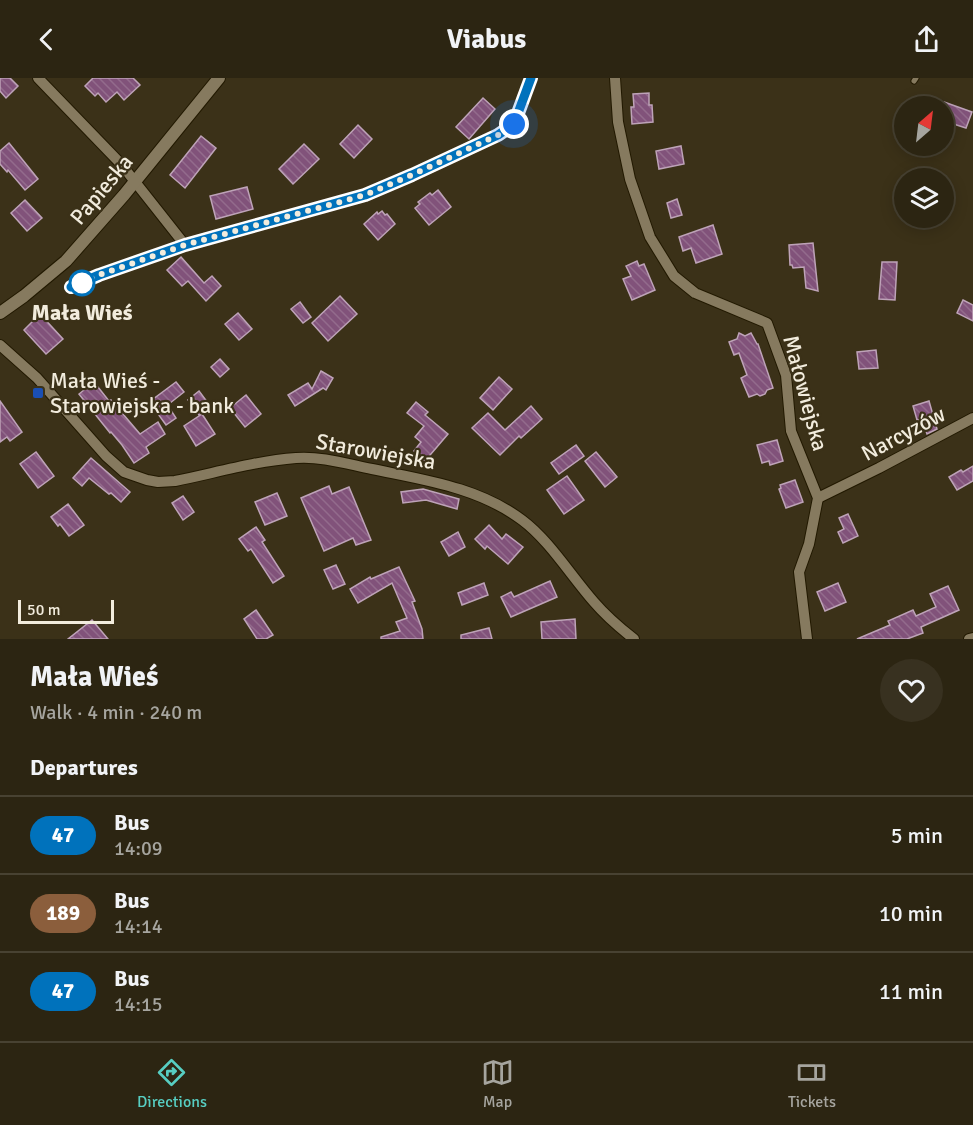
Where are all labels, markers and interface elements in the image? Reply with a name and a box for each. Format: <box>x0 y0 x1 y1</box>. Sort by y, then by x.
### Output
icon: back <box>30 23 63 56</box>
text: Viabus <box>447 23 526 56</box>
icon: share <box>910 23 943 56</box>
north arrow <box>894 96 954 156</box>
map controls <box>894 96 954 228</box>
your location <box>499 109 529 139</box>
street label: Papieska <box>64 149 139 230</box>
button: layers <box>894 168 954 228</box>
marker: Mała Wieś <box>69 270 95 296</box>
place label: Mała Wieś <box>32 299 133 326</box>
street label: Małowiejska <box>777 332 834 454</box>
place label: Mała Wieś - Starowiejska - bank <box>50 367 234 419</box>
marker: Mała Wieś - Starowiejska - bank <box>31 386 45 400</box>
street label: Narcyzów <box>857 400 950 467</box>
street label: Starowiejska <box>314 428 438 475</box>
scale bar <box>18 597 114 624</box>
text: 50 m <box>27 600 61 620</box>
button: heart <box>880 659 943 722</box>
text: Mała Wieś <box>30 660 158 694</box>
text: Walk · 4 min · 240 m <box>30 700 202 725</box>
text: Departures <box>30 754 138 781</box>
text: Bus <box>114 809 149 836</box>
text: 47 <box>52 822 74 848</box>
text: 5 min <box>891 822 943 849</box>
text: 14:09 <box>114 836 163 861</box>
text: Bus <box>114 887 149 914</box>
text: 189 <box>46 900 80 926</box>
text: 10 min <box>879 900 943 927</box>
text: 14:14 <box>114 914 163 939</box>
text: Bus <box>114 965 149 992</box>
text: 47 <box>52 978 74 1004</box>
text: 11 min <box>879 978 943 1005</box>
text: 14:15 <box>114 992 163 1017</box>
tab: Directions <box>137 1056 207 1112</box>
tab: Map <box>481 1056 514 1112</box>
tab: Tickets <box>788 1056 836 1112</box>

